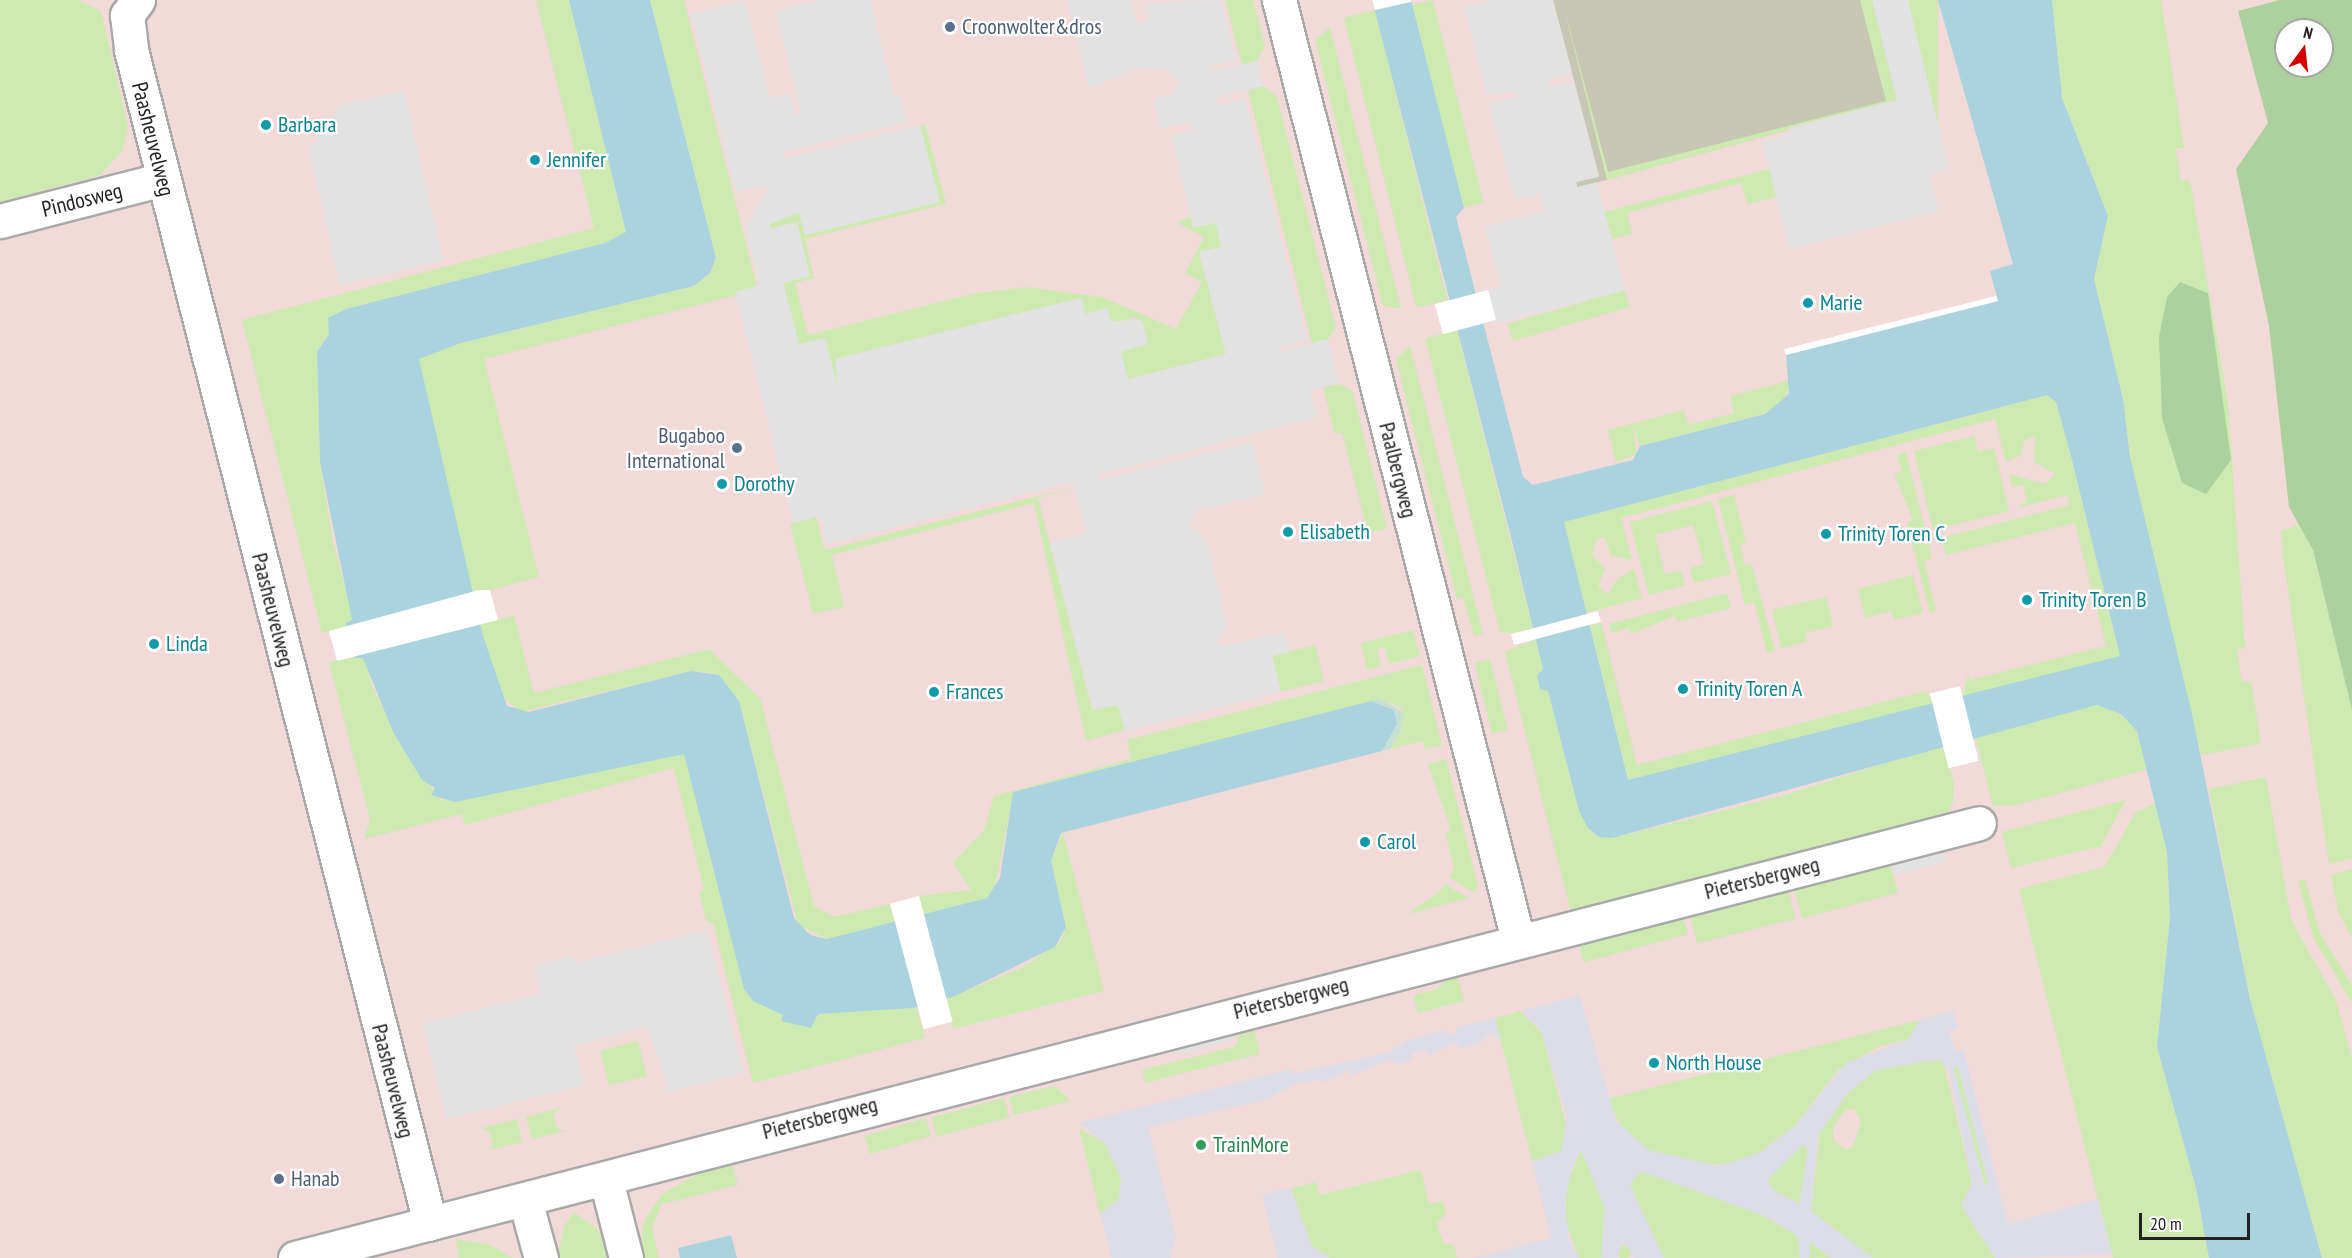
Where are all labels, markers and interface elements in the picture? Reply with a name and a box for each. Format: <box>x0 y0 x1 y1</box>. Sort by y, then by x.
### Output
place label: Croonwolter&dros <box>962 14 1102 40</box>
north arrow <box>2274 18 2334 78</box>
marker: Croonwolter&dros <box>943 20 957 34</box>
text: N <box>2301 22 2315 43</box>
street label: Paasheuvelweg <box>126 79 180 199</box>
place label: Barbara <box>278 112 336 138</box>
marker: Barbara <box>259 118 273 132</box>
place label: Jennifer <box>547 147 606 173</box>
marker: Jennifer <box>528 153 542 167</box>
street label: Pindosweg <box>39 177 125 223</box>
place label: Marie <box>1820 290 1863 316</box>
marker: Marie <box>1801 296 1815 310</box>
street label: Paalbergweg <box>1373 420 1423 520</box>
place label: Bugaboo International <box>627 422 725 474</box>
marker: Bugaboo International <box>730 441 744 455</box>
place label: Dorothy <box>734 471 795 497</box>
marker: Dorothy <box>715 477 729 491</box>
place label: Elisabeth <box>1300 519 1370 545</box>
place label: Trinity Toren C <box>1838 521 1947 547</box>
marker: Elisabeth <box>1281 525 1295 539</box>
marker: Trinity Toren C <box>1819 527 1833 541</box>
street label: Paasheuvelweg <box>246 550 300 670</box>
place label: Trinity Toren B <box>2039 587 2148 613</box>
marker: Trinity Toren B <box>2020 593 2034 607</box>
place label: Linda <box>166 631 208 657</box>
marker: Linda <box>147 637 161 651</box>
place label: Trinity Toren A <box>1695 676 1804 702</box>
place label: Frances <box>946 679 1004 705</box>
marker: Trinity Toren A <box>1676 682 1690 696</box>
marker: Frances <box>927 685 941 699</box>
place label: Carol <box>1377 829 1416 855</box>
marker: Carol <box>1358 835 1372 849</box>
street label: Pietersbergweg <box>1702 851 1822 905</box>
street label: Pietersbergweg <box>1231 971 1351 1025</box>
street label: Paasheuvelweg <box>366 1021 420 1141</box>
place label: North House <box>1666 1050 1762 1076</box>
marker: North House <box>1647 1056 1661 1070</box>
street label: Pietersbergweg <box>760 1091 880 1145</box>
place label: TrainMore <box>1213 1132 1289 1158</box>
marker: TrainMore <box>1194 1138 1208 1152</box>
place label: Hanab <box>291 1166 340 1192</box>
marker: Hanab <box>272 1172 286 1186</box>
scale bar <box>2142 1201 2253 1239</box>
text: 20 m <box>2150 1212 2182 1235</box>

